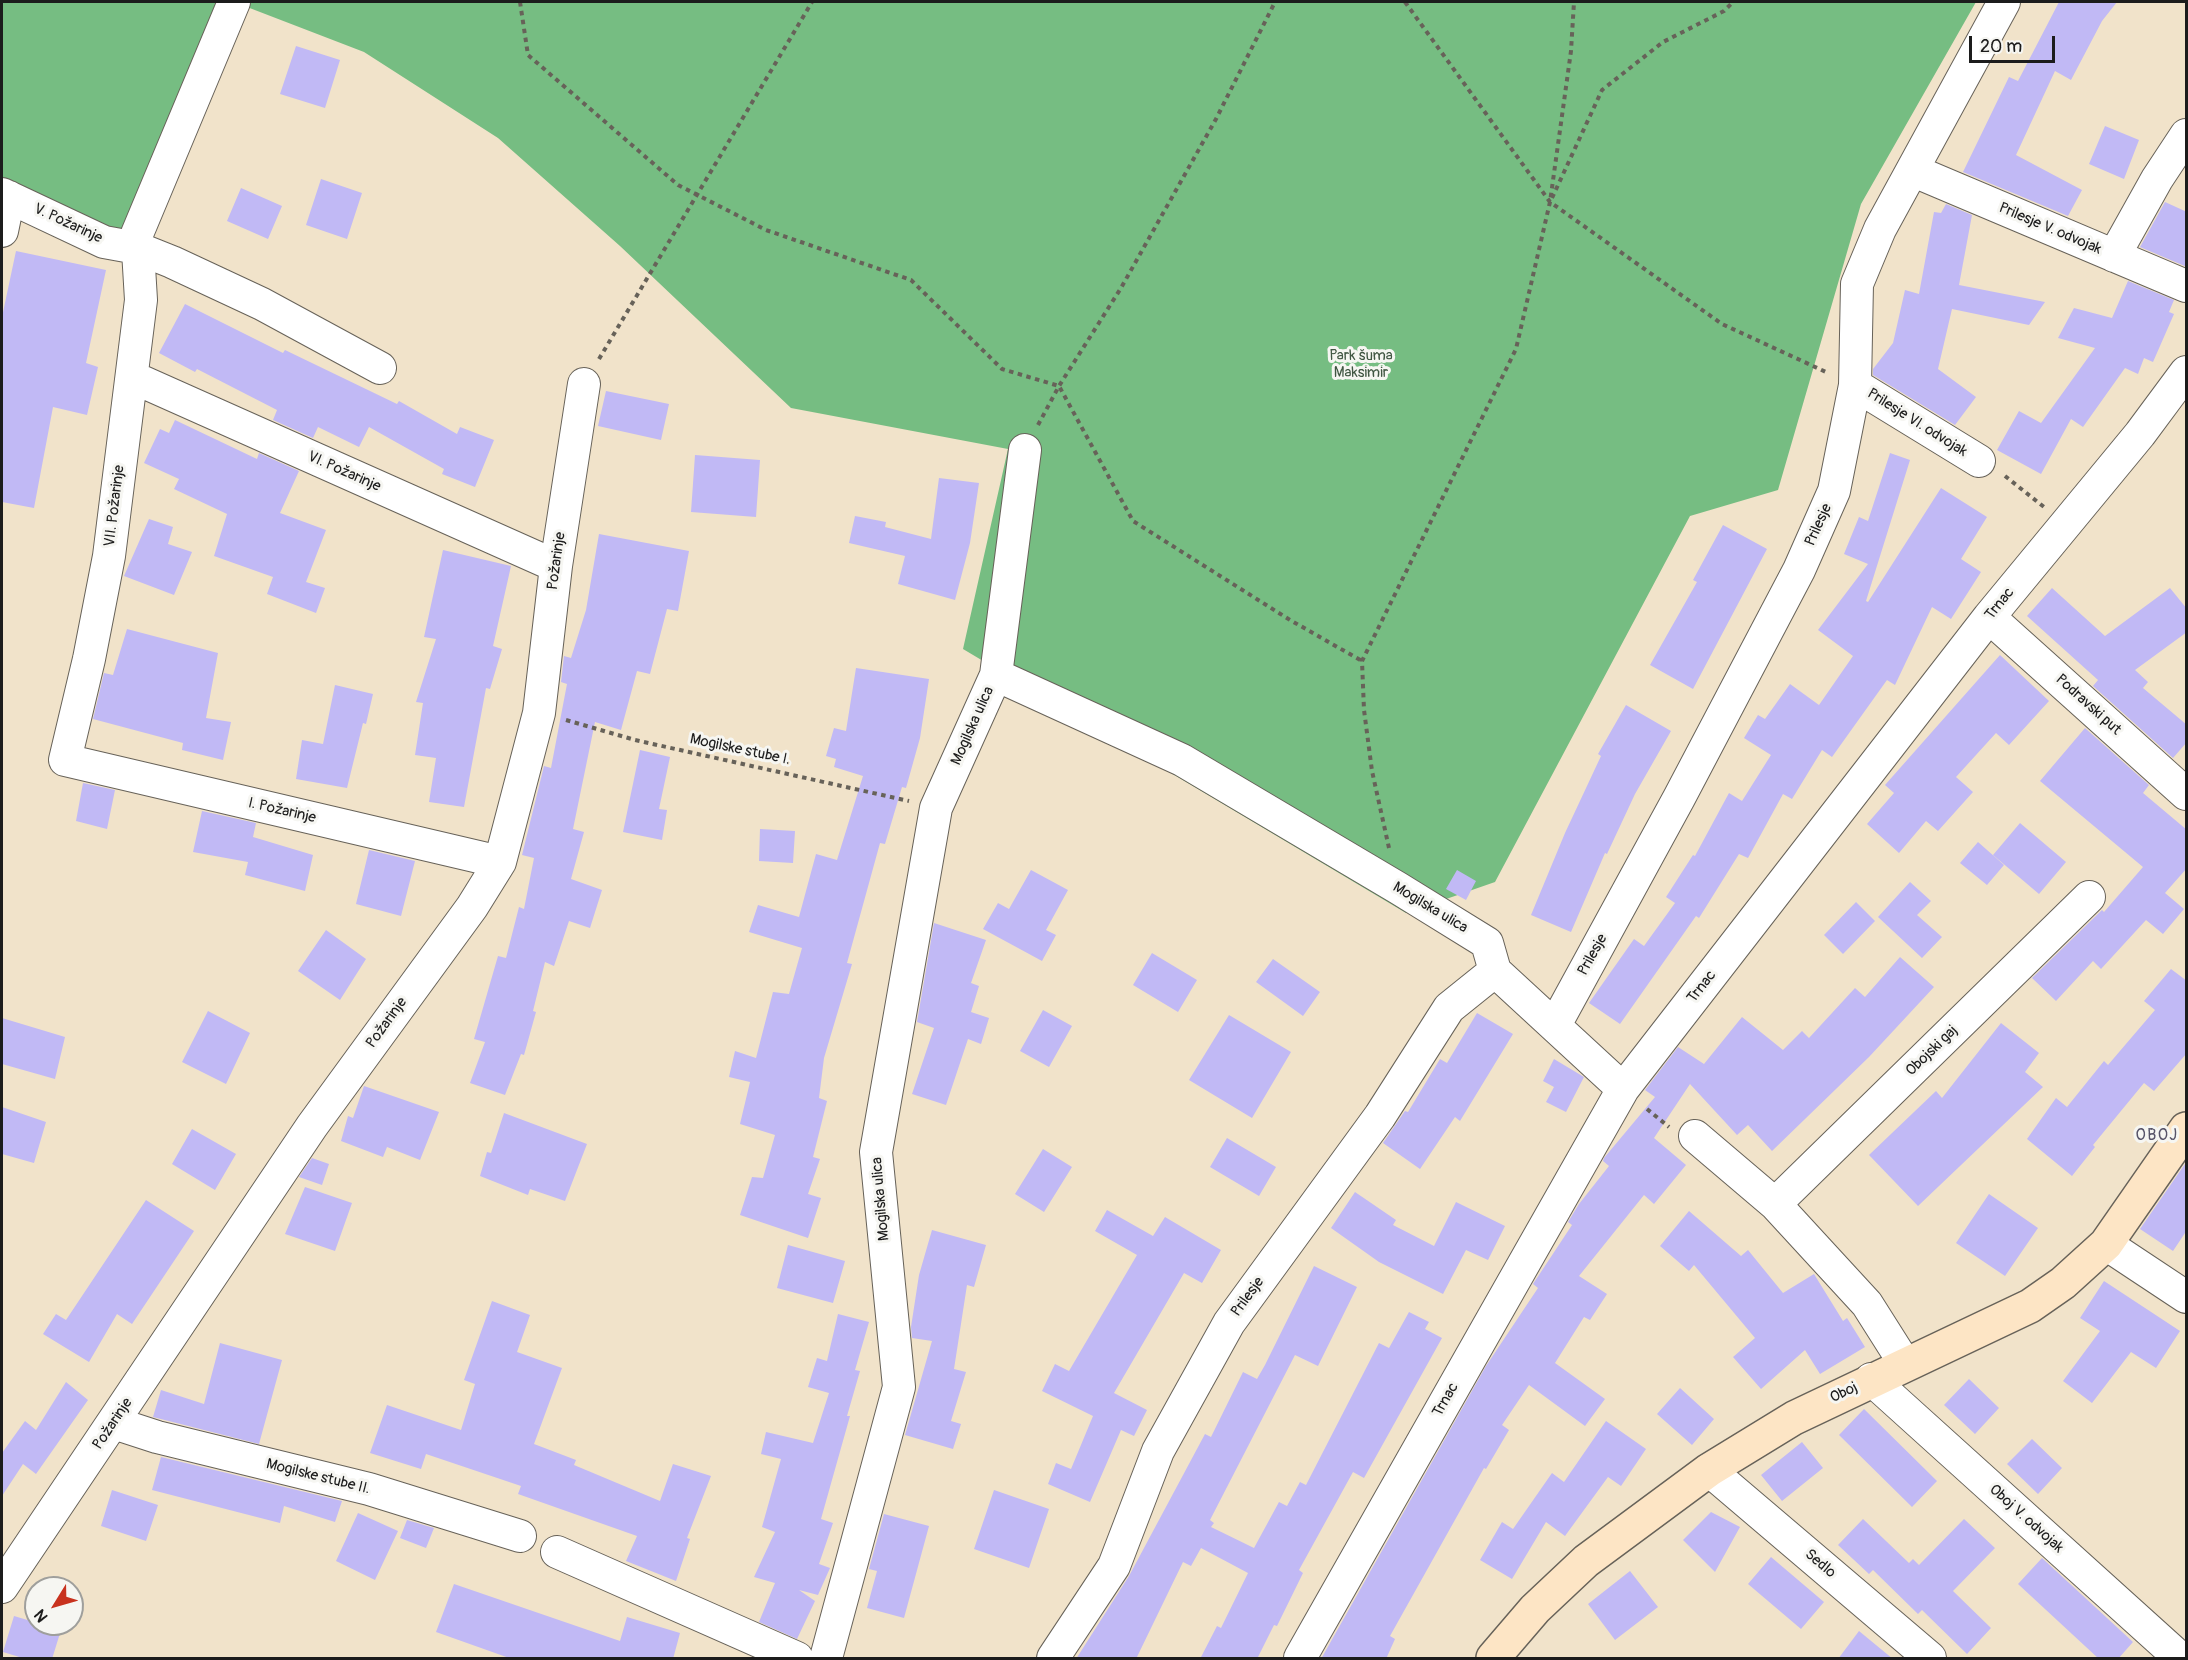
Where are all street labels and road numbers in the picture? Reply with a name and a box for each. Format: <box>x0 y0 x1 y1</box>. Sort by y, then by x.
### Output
street label: Prilesje V. odvojak <box>1996 199 2104 259</box>
street label: V. Požarinje <box>31 200 105 248</box>
street label: Prilesje VI. odvojak <box>1864 385 1970 461</box>
street label: VI. Požarinje <box>305 448 383 496</box>
street label: VII. Požarinje <box>101 464 129 548</box>
street label: Prilesje <box>1802 501 1836 549</box>
street label: Požarinje <box>544 531 570 591</box>
street label: Trnac <box>1982 584 2018 624</box>
street label: Podravski put <box>2051 671 2125 739</box>
street label: Mogilska ulica <box>948 684 998 768</box>
street label: Mogilske stube I. <box>688 731 792 769</box>
street label: I. Požarinje <box>246 794 318 828</box>
street label: Mogilska ulica <box>1389 879 1471 937</box>
street label: Prilesje <box>1574 931 1612 979</box>
street label: Trnac <box>1684 967 1720 1007</box>
street label: Požarinje <box>363 994 411 1052</box>
street label: Obojski gaj <box>1902 1022 1962 1080</box>
street label: Mogilska ulica <box>868 1156 894 1242</box>
street label: Prilesje <box>1228 1274 1268 1320</box>
street label: Oboj <box>1827 1379 1861 1407</box>
street label: Trnac <box>1429 1380 1463 1420</box>
street label: Požarinje <box>89 1395 137 1453</box>
street label: Mogilske stube II. <box>264 1455 372 1499</box>
street label: Oboj V. odvojak <box>1985 1481 2067 1557</box>
street label: Sedlo <box>1801 1546 1839 1582</box>

